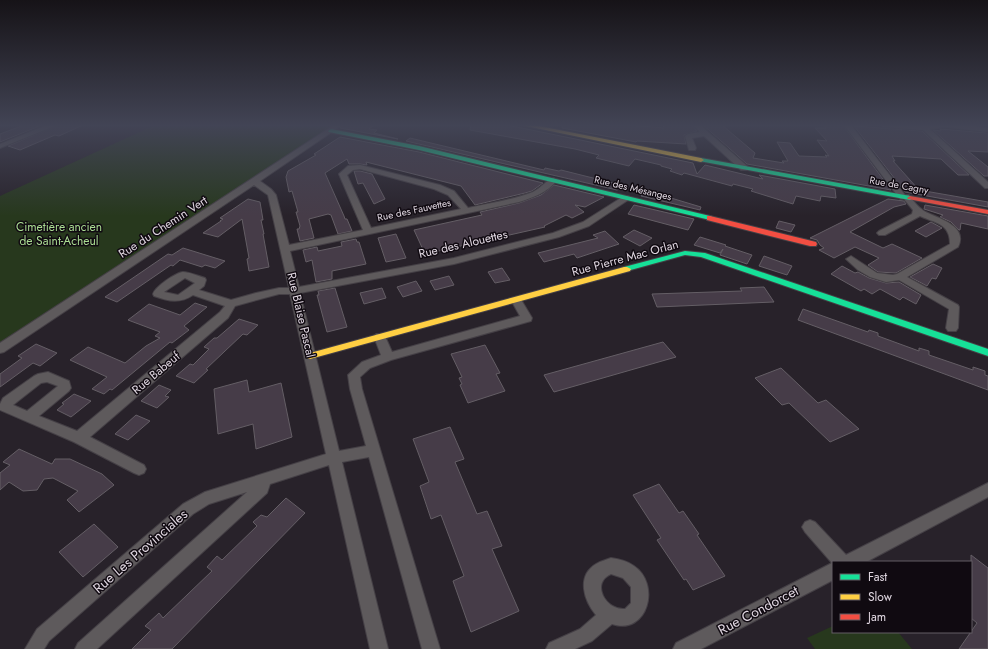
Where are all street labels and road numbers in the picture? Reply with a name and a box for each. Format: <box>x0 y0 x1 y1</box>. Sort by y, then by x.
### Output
street label: Rue des Mésanges <box>593 172 673 204</box>
street label: Rue de Cagny <box>868 172 930 198</box>
street label: Rue du Chemin Vert <box>115 191 211 263</box>
street label: Rue des Fauvettes <box>376 195 452 225</box>
street label: Rue des Alouettes <box>417 225 509 263</box>
street label: Rue Pierre Mac Orlan <box>570 235 680 281</box>
street label: Rue Blaise Pascal <box>282 271 320 359</box>
street label: Rue Babeuf <box>128 347 184 399</box>
street label: Rue Les Provinciales <box>88 504 192 598</box>
street label: Rue Condorcet <box>714 580 802 640</box>

